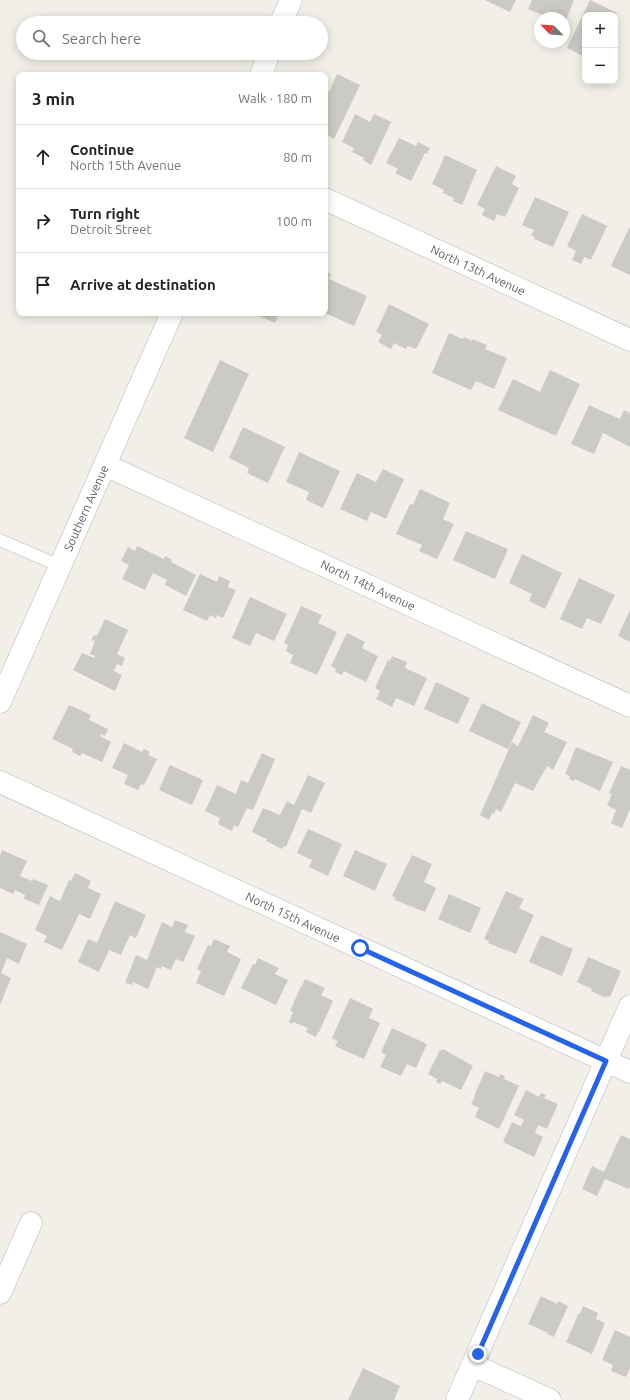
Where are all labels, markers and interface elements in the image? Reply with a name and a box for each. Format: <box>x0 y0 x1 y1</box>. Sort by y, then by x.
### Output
north arrow <box>534 12 570 48</box>
map controls <box>582 12 618 84</box>
button: + <box>582 12 618 48</box>
search box <box>16 16 328 60</box>
icon: search <box>30 27 52 49</box>
text: Search here <box>62 30 141 47</box>
button: − <box>582 48 618 84</box>
text: 3 min <box>32 89 75 108</box>
text: Walk · 180 m <box>238 91 312 105</box>
text: Continue <box>70 141 134 158</box>
icon: ahead <box>32 146 54 168</box>
text: 80 m <box>283 150 312 164</box>
text: North 15th Avenue <box>70 158 181 172</box>
text: Turn right <box>70 205 140 222</box>
icon: right <box>32 210 54 232</box>
text: 100 m <box>276 214 312 228</box>
text: Detroit Street <box>70 222 152 236</box>
street label: North 13th Avenue <box>429 242 527 298</box>
icon: arrive <box>32 274 54 296</box>
text: Arrive at destination <box>70 276 216 293</box>
street label: Southern Avenue <box>61 463 111 553</box>
street label: North 14th Avenue <box>319 557 417 613</box>
street label: North 15th Avenue <box>244 889 342 945</box>
route start <box>351 939 369 957</box>
route end <box>469 1345 487 1363</box>

